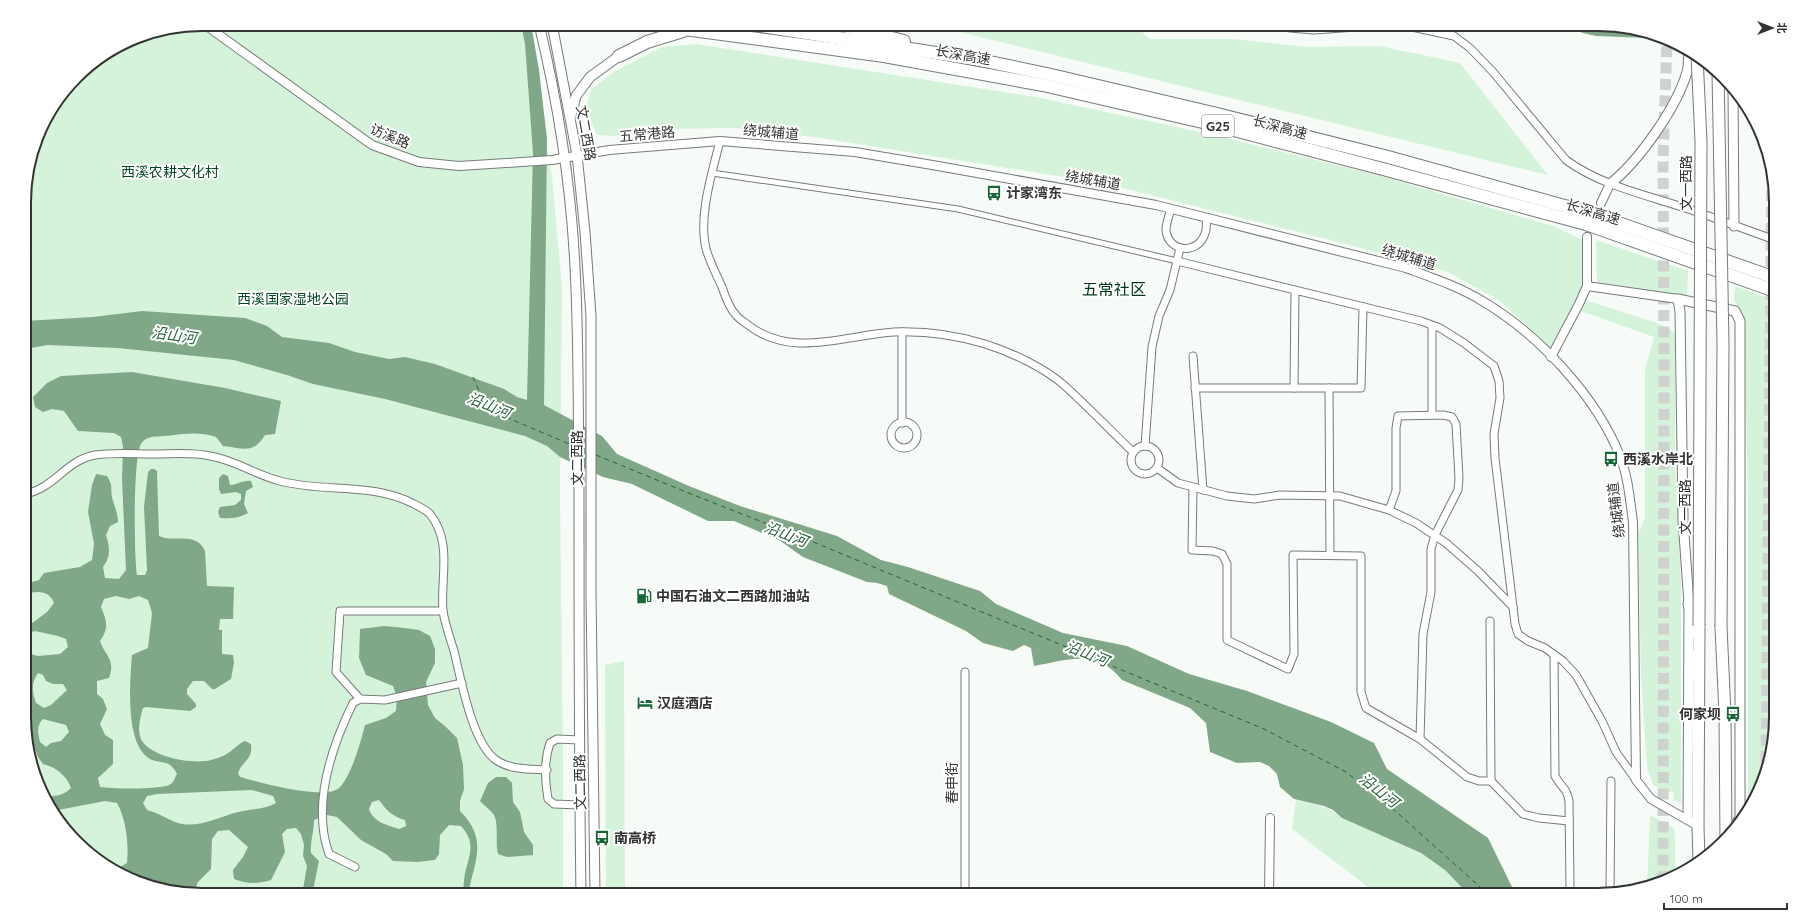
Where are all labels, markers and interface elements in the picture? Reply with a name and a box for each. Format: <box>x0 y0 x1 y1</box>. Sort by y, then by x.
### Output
north arrow <box>1752 8 1792 48</box>
text: 北 <box>1775 23 1789 34</box>
street label: 长深高速 <box>934 41 992 69</box>
street label: 文二西路 <box>572 104 600 162</box>
street label: 长深高速 <box>1251 111 1309 143</box>
road number: G25 <box>1202 115 1234 137</box>
street label: 访溪路 <box>367 120 413 152</box>
street label: 绕城辅道 <box>742 121 800 143</box>
street label: 五常港路 <box>618 123 676 145</box>
street label: 文一西路 <box>1677 155 1695 211</box>
park label: 西溪农耕文化村 <box>121 163 219 181</box>
street label: 绕城辅道 <box>1064 166 1122 194</box>
bus stop icon: 计家湾东 <box>985 184 1003 202</box>
place label: 计家湾东 <box>1006 184 1062 202</box>
street label: 长深高速 <box>1564 195 1622 229</box>
street label: 绕城辅道 <box>1380 240 1438 274</box>
district label: 五常社区 <box>1082 279 1146 299</box>
park label: 西溪国家湿地公园 <box>237 290 349 308</box>
water label: 沿山河 <box>150 322 201 348</box>
water label: 沿山河 <box>465 388 516 423</box>
street label: 文二西路 <box>568 430 586 486</box>
bus stop icon: 西溪水岸北 <box>1602 450 1620 468</box>
place label: 西溪水岸北 <box>1623 450 1693 468</box>
street label: 文一西路 <box>1676 479 1694 535</box>
street label: 绕城辅道 <box>1604 481 1628 539</box>
water label: 沿山河 <box>762 517 813 552</box>
fuel station icon: 中国石油文二西路加油站 <box>635 587 653 605</box>
place label: 中国石油文二西路加油站 <box>656 587 810 605</box>
water label: 沿山河 <box>1063 636 1114 671</box>
hotel icon: 汉庭酒店 <box>636 694 654 712</box>
place label: 汉庭酒店 <box>657 694 713 712</box>
place label: 何家坝 <box>1679 705 1721 723</box>
bus stop icon: 何家坝 <box>1724 705 1742 723</box>
street label: 文二西路 <box>571 754 589 810</box>
street label: 春申街 <box>943 762 961 804</box>
water label: 沿山河 <box>1355 769 1405 813</box>
bus stop icon: 南高桥 <box>593 829 611 847</box>
place label: 南高桥 <box>614 829 656 847</box>
scale bar <box>1664 885 1787 911</box>
text: 100 m <box>1670 891 1703 906</box>

